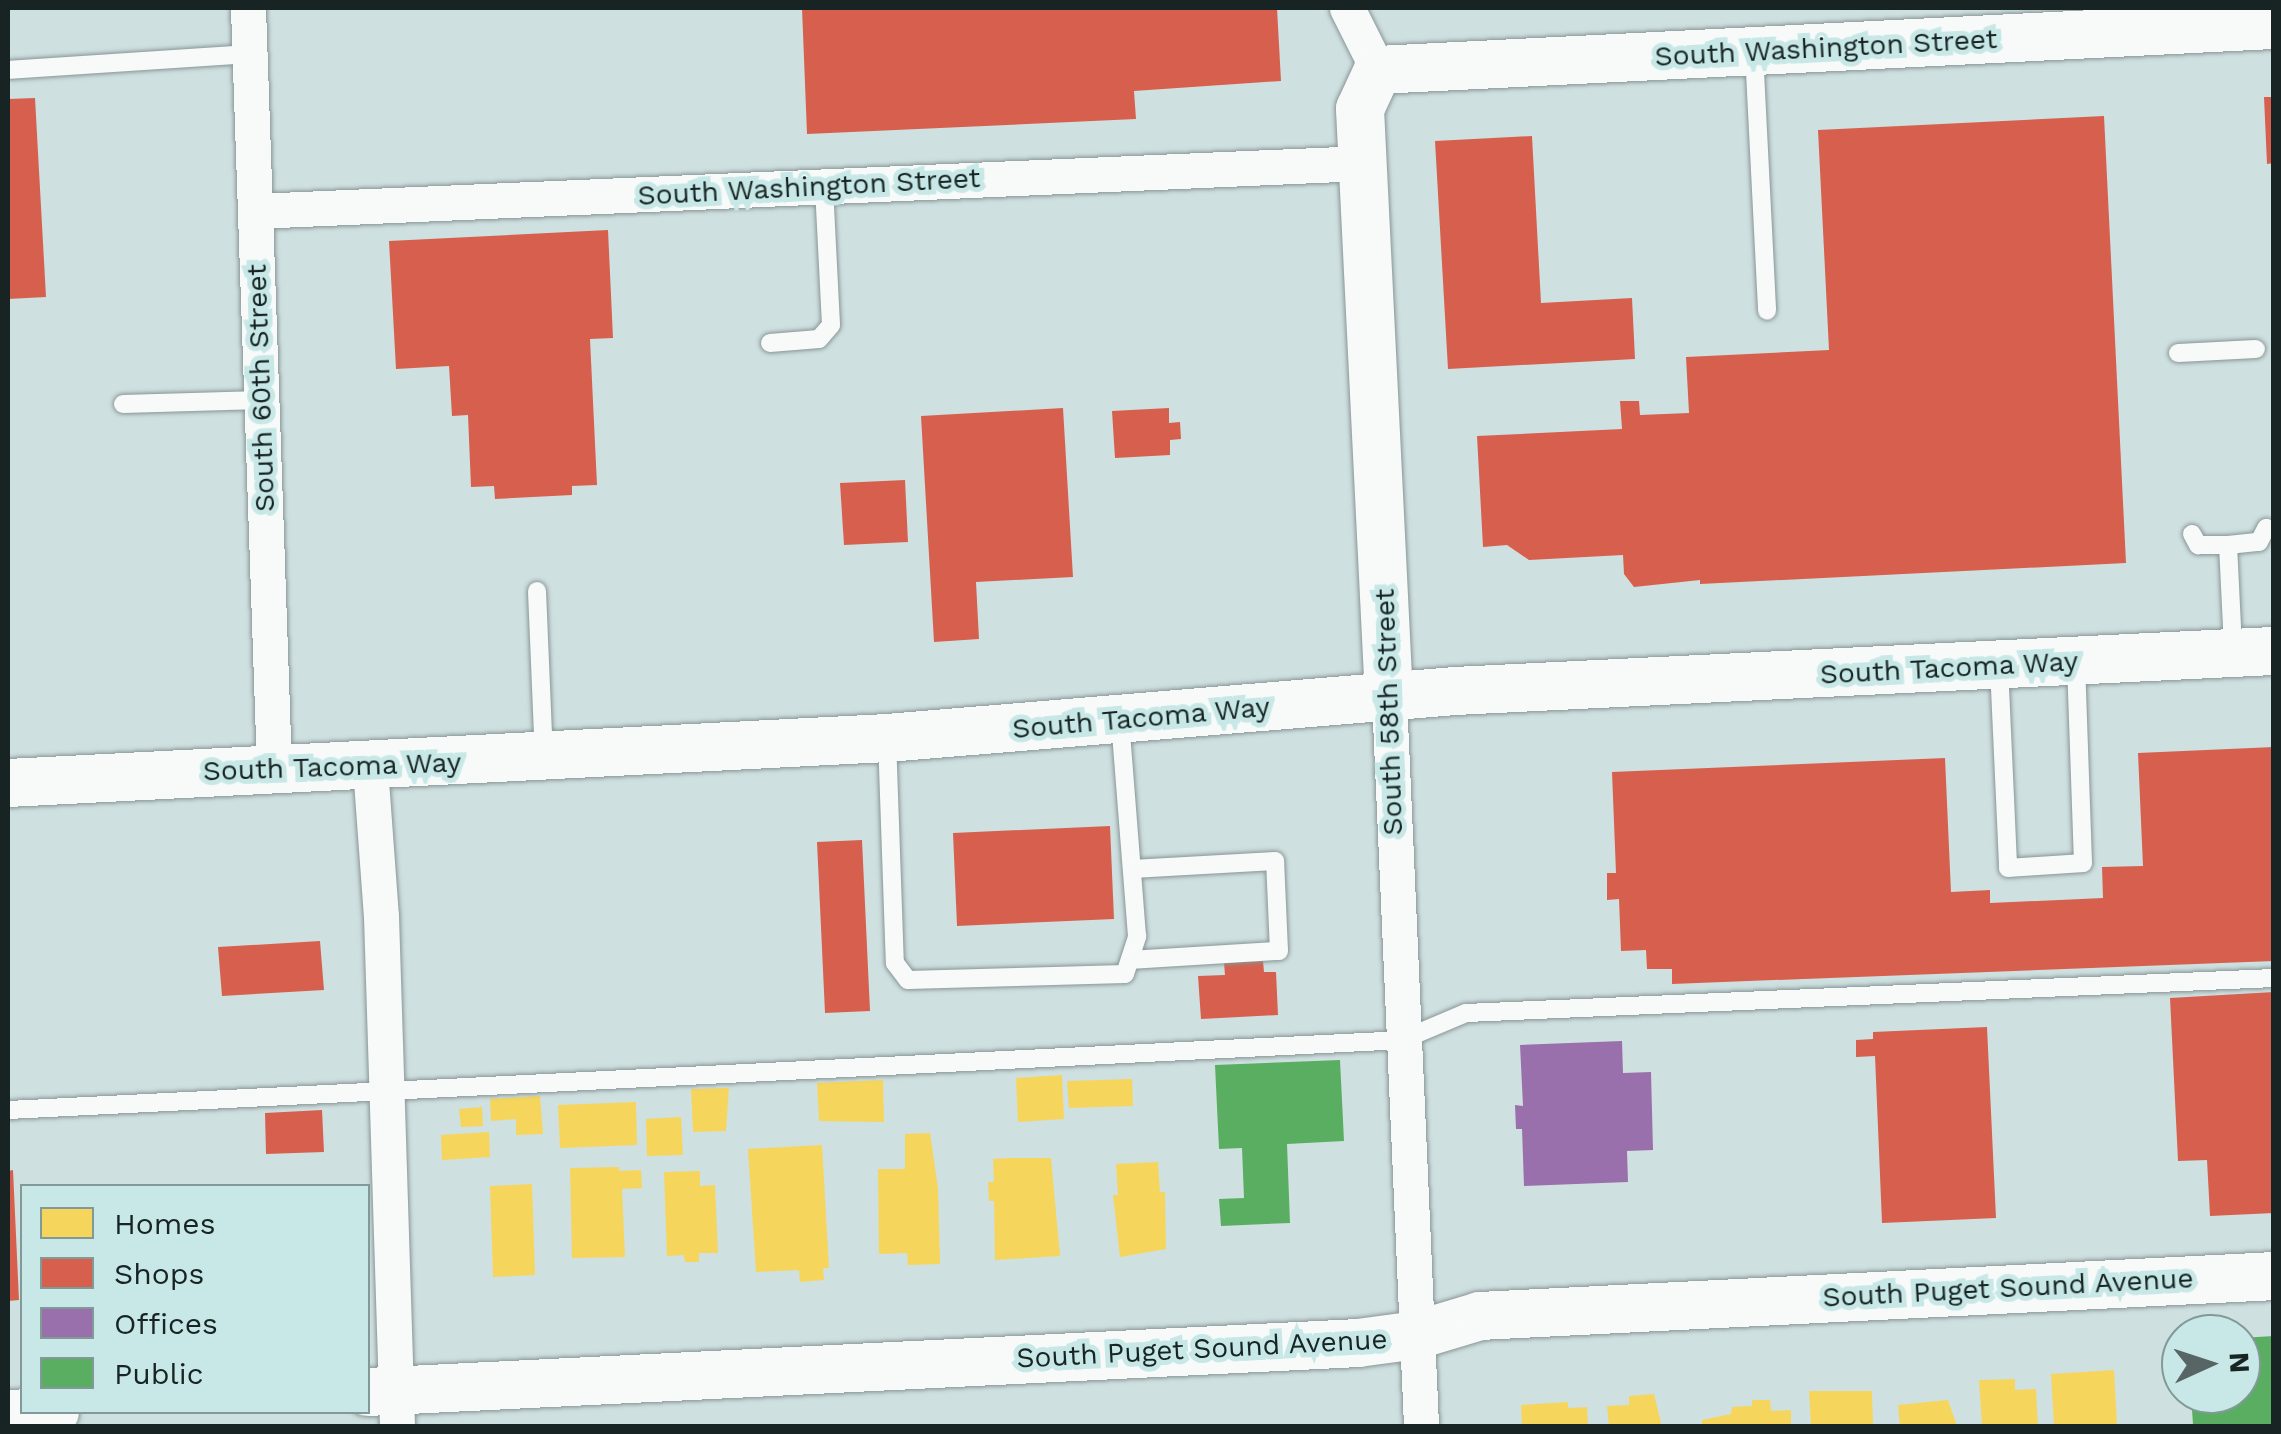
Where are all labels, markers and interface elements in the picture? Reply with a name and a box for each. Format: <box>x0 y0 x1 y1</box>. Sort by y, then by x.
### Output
street label: South Washington Street <box>1653 22 1999 74</box>
street label: South Washington Street <box>636 161 982 213</box>
street label: South 60th Street <box>240 264 282 512</box>
street label: South 58th Street <box>1368 588 1410 836</box>
street label: South Tacoma Way <box>1818 644 2080 692</box>
street label: South Tacoma Way <box>1010 690 1272 746</box>
street label: South Tacoma Way <box>201 746 463 788</box>
legend <box>20 1184 370 1414</box>
text: Homes <box>114 1206 216 1241</box>
text: Shops <box>114 1256 204 1291</box>
street label: South Puget Sound Avenue <box>1821 1261 2195 1315</box>
text: Offices <box>114 1306 218 1341</box>
north arrow <box>2161 1314 2261 1414</box>
street label: South Puget Sound Avenue <box>1015 1322 1389 1376</box>
text: N <box>2222 1351 2256 1374</box>
text: Public <box>114 1356 204 1391</box>

